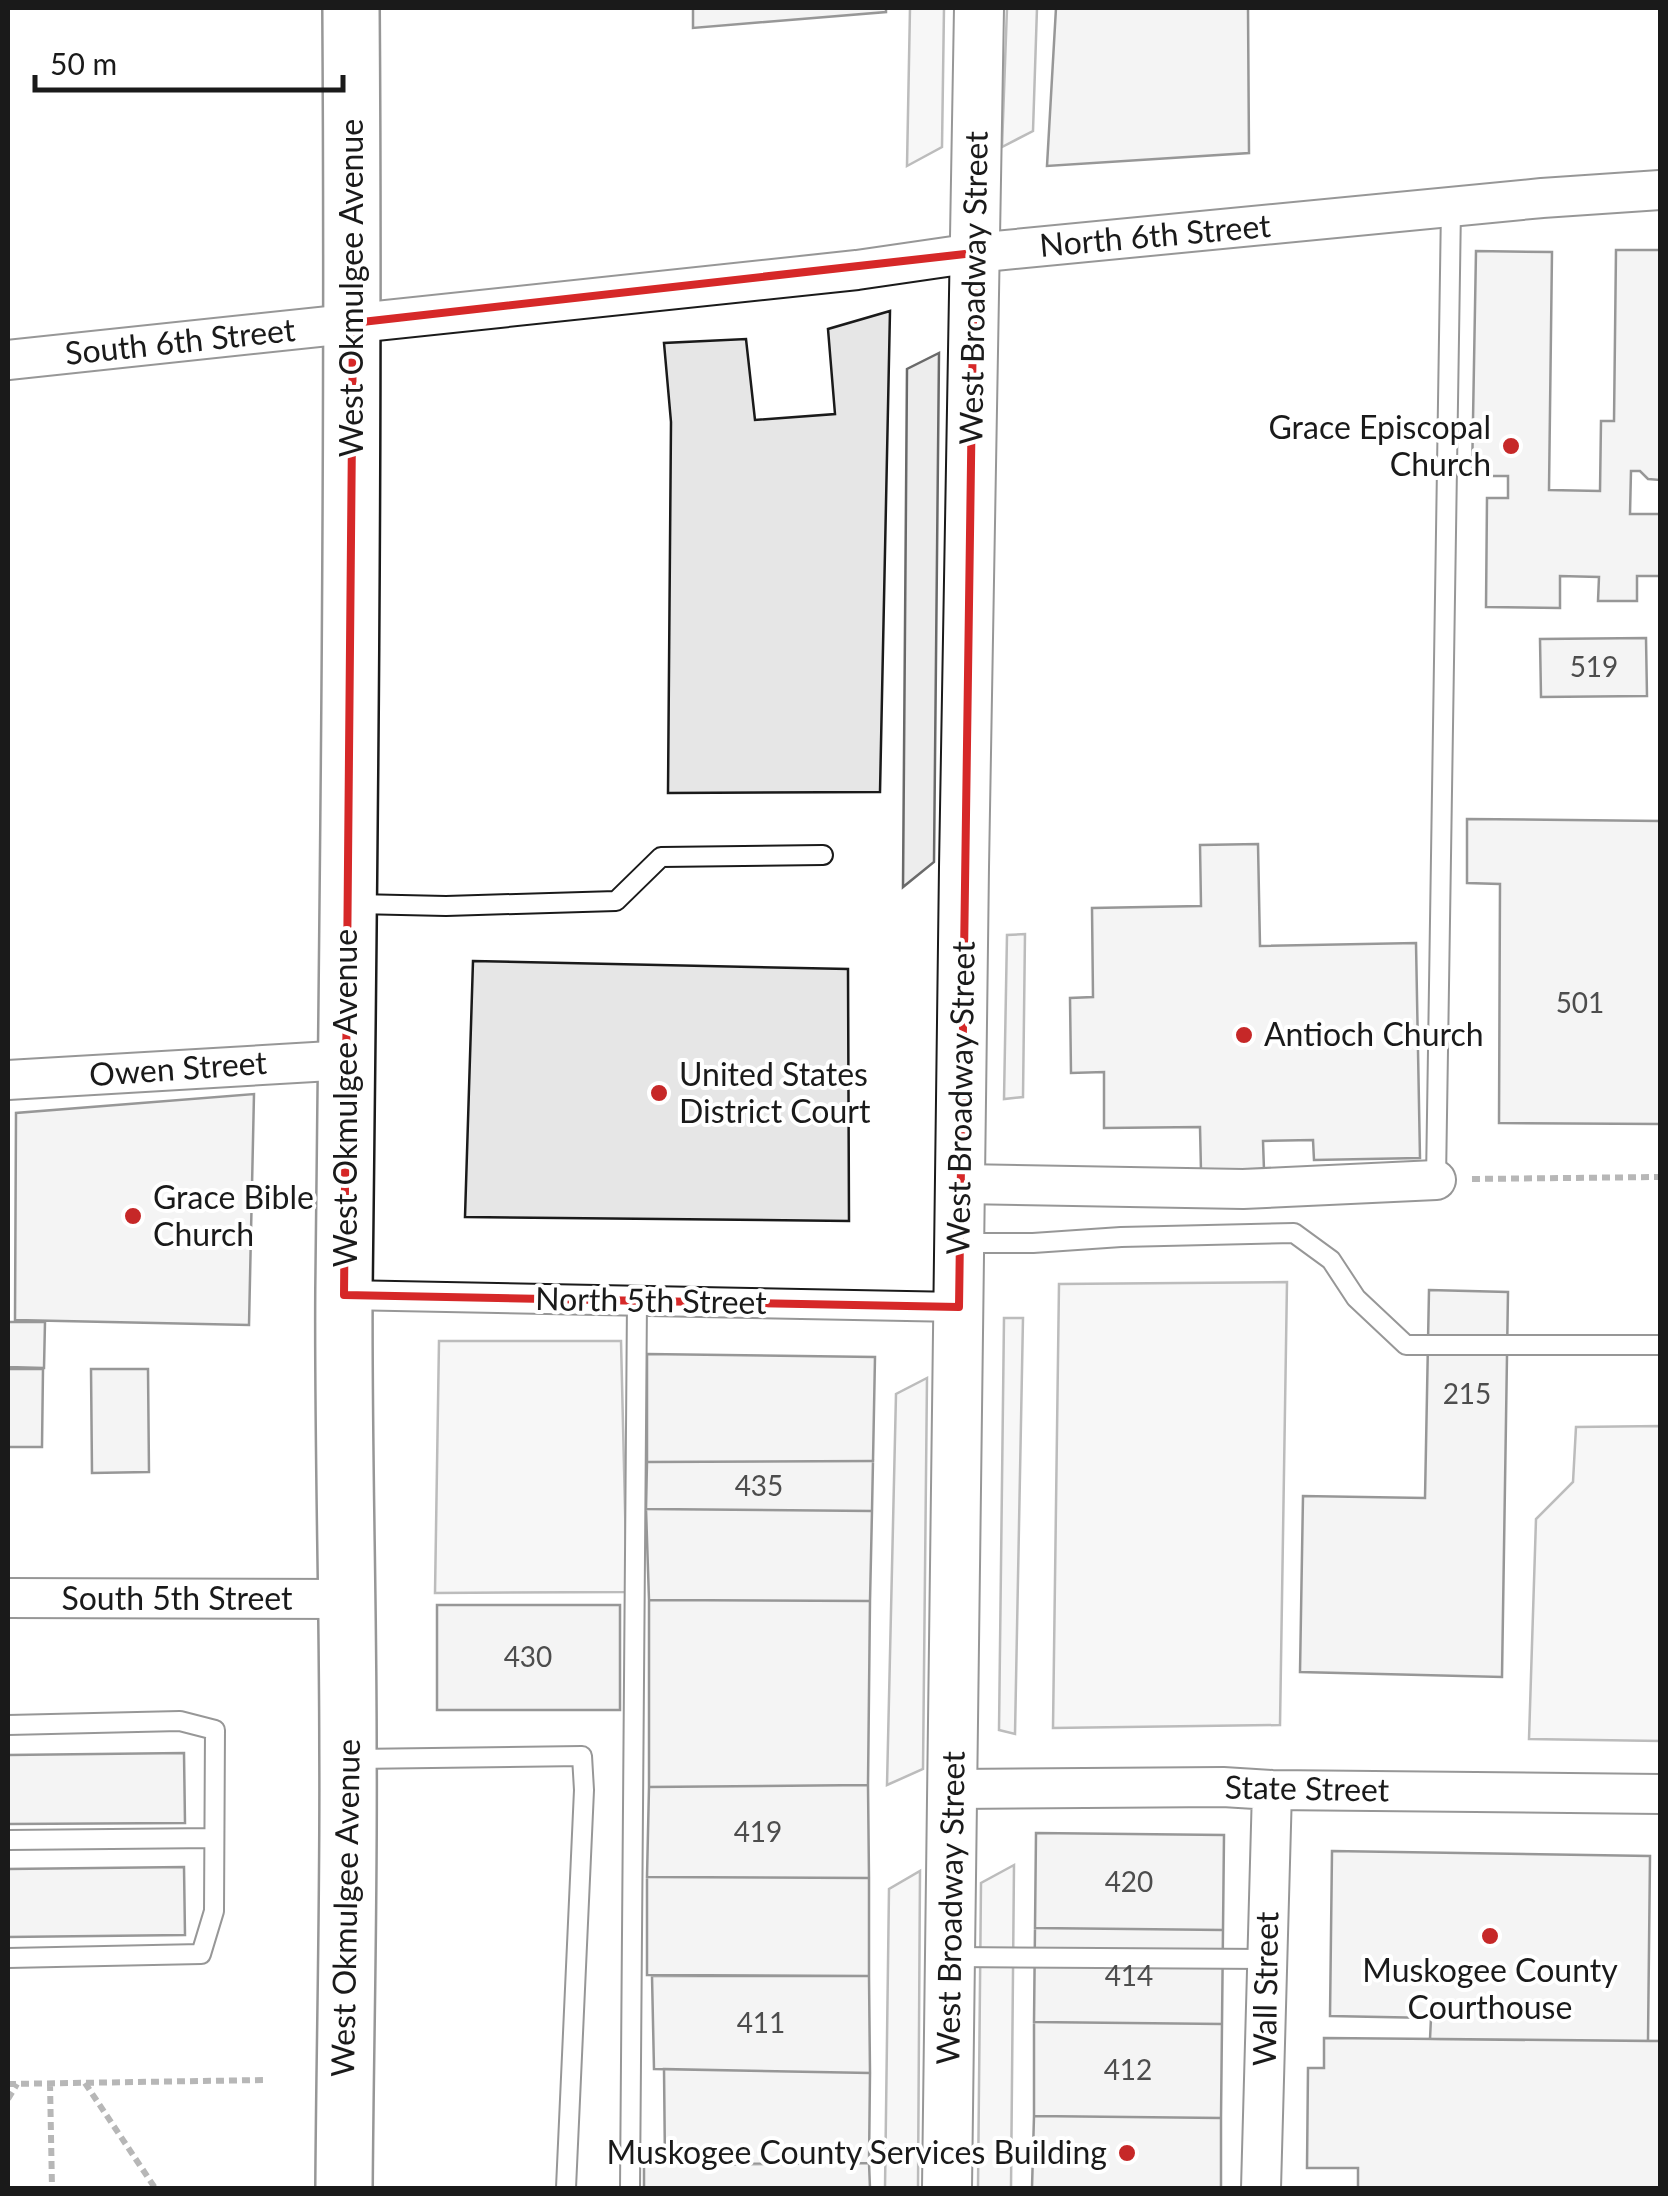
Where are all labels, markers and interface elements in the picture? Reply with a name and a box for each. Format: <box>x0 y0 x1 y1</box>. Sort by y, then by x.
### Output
scale bar <box>35 30 342 92</box>
text: 50 m <box>50 45 117 81</box>
street label: West Okmulgee Avenue <box>331 119 370 457</box>
street label: West Broadway Street <box>950 130 995 445</box>
street label: North 6th Street <box>1038 205 1272 264</box>
street label: South 6th Street <box>63 309 297 372</box>
place label: Grace Episcopal Church <box>1268 407 1491 483</box>
marker: Grace Episcopal Church <box>1500 435 1522 457</box>
house number: 519 <box>1570 649 1618 683</box>
street label: West Okmulgee Avenue <box>325 929 364 1267</box>
street label: West Broadway Street <box>937 940 982 1255</box>
house number: 501 <box>1556 985 1604 1019</box>
place label: Antioch Church <box>1264 1014 1484 1053</box>
marker: Antioch Church <box>1233 1024 1255 1046</box>
street label: Owen Street <box>88 1042 268 1093</box>
place label: United States District Court <box>679 1054 871 1130</box>
marker: United States District Court <box>648 1082 670 1104</box>
place label: Grace Bible Church <box>153 1177 314 1253</box>
marker: Grace Bible Church <box>122 1205 144 1227</box>
street label: North 5th Street <box>535 1278 768 1321</box>
house number: 215 <box>1443 1376 1491 1410</box>
house number: 435 <box>735 1468 783 1502</box>
street label: South 5th Street <box>61 1578 293 1617</box>
house number: 430 <box>504 1639 552 1673</box>
street label: West Okmulgee Avenue <box>322 1739 367 2077</box>
street label: West Broadway Street <box>927 1750 972 2065</box>
street label: State Street <box>1224 1767 1390 1808</box>
house number: 419 <box>734 1814 782 1848</box>
house number: 420 <box>1105 1864 1153 1898</box>
street label: Wall Street <box>1244 1911 1285 2067</box>
marker: Muskogee County Courthouse <box>1479 1925 1501 1947</box>
place label: Muskogee County Courthouse <box>1362 1950 1618 2026</box>
house number: 414 <box>1105 1958 1153 1992</box>
house number: 411 <box>737 2005 785 2039</box>
house number: 412 <box>1104 2052 1152 2086</box>
place label: Muskogee County Services Building <box>607 2132 1107 2171</box>
marker: Muskogee County Services Building <box>1116 2142 1138 2164</box>

